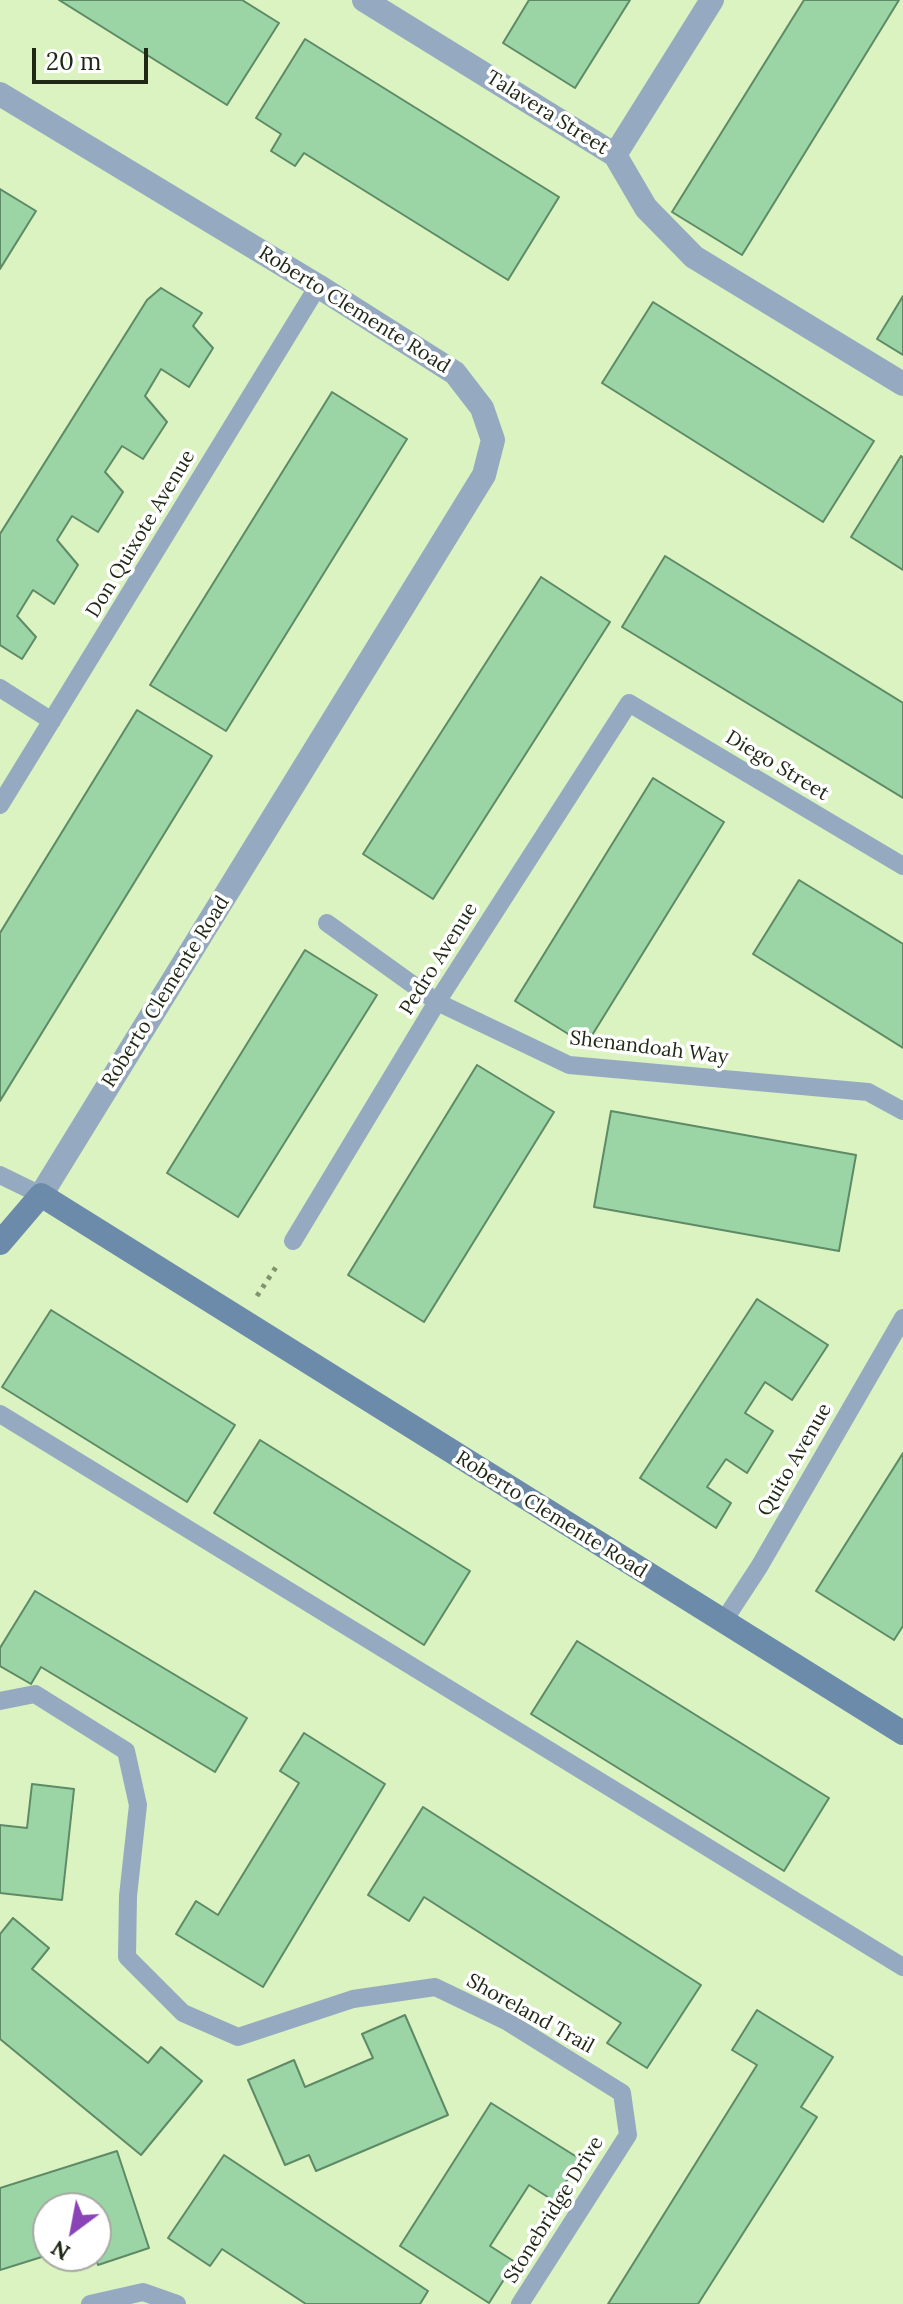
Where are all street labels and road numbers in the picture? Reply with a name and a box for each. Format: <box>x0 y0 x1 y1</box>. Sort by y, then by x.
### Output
street label: Talavera Street <box>481 66 613 160</box>
street label: Roberto Clemente Road <box>254 241 454 379</box>
street label: Don Quixote Avenue <box>81 446 201 622</box>
street label: Diego Street <box>721 726 833 806</box>
street label: Roberto Clemente Road <box>97 892 235 1092</box>
street label: Pedro Avenue <box>395 898 483 1020</box>
street label: Shenandoah Way <box>568 1026 730 1070</box>
street label: Quito Avenue <box>753 1399 837 1521</box>
street label: Roberto Clemente Road <box>451 1446 651 1584</box>
street label: Shoreland Trail <box>462 1969 598 2059</box>
street label: Stonebridge Drive <box>499 2132 609 2288</box>

